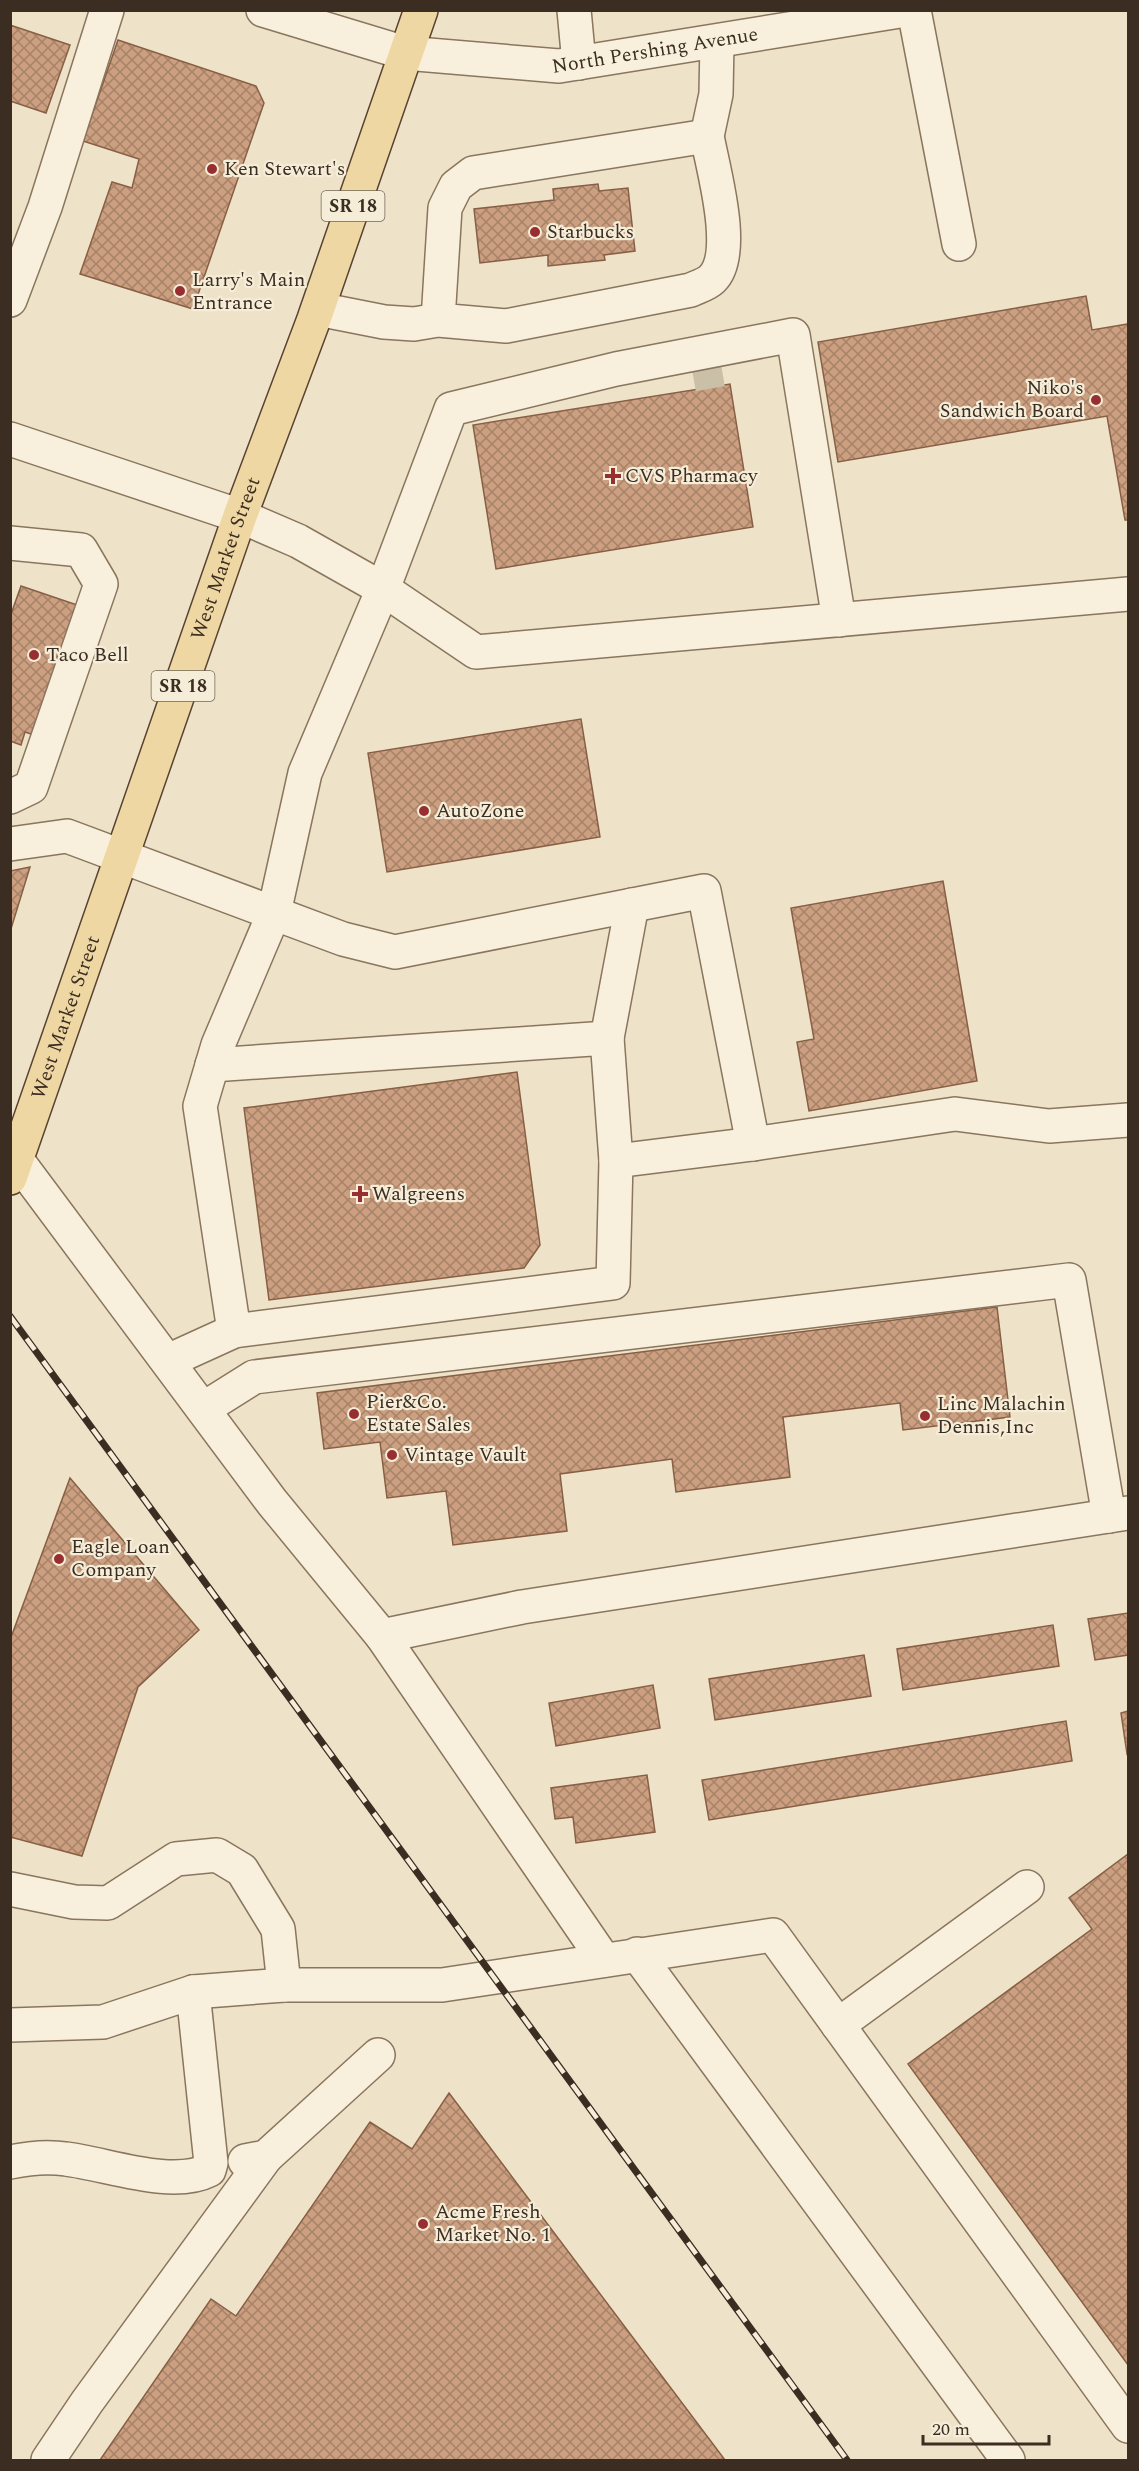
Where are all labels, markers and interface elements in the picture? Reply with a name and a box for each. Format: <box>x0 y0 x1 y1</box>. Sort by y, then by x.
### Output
street label: North Pershing Avenue <box>550 19 760 82</box>
place label: Ken Stewart's <box>224 154 345 184</box>
marker: Ken Stewart's <box>205 162 219 176</box>
road number: SR 18 <box>322 191 385 221</box>
place label: Starbucks <box>547 217 634 247</box>
marker: Starbucks <box>528 225 542 239</box>
place label: Larry's Main Entrance <box>192 265 305 318</box>
marker: Larry's Main Entrance <box>173 284 187 298</box>
place label: Niko's Sandwich Board <box>940 373 1084 426</box>
marker: Niko's Sandwich Board <box>1089 393 1103 407</box>
place label: CVS Pharmacy <box>625 461 759 491</box>
marker: CVS Pharmacy <box>606 469 620 483</box>
street label: West Market Street <box>183 472 268 644</box>
place label: Taco Bell <box>46 640 129 670</box>
marker: Taco Bell <box>27 648 41 662</box>
road number: SR 18 <box>152 671 214 701</box>
place label: AutoZone <box>436 796 524 826</box>
marker: AutoZone <box>417 804 431 818</box>
street label: West Market Street <box>23 932 108 1103</box>
place label: Walgreens <box>372 1179 465 1209</box>
marker: Walgreens <box>353 1187 367 1201</box>
place label: Pier&Co. Estate Sales <box>366 1387 471 1440</box>
place label: Linc Malachin Dennis,Inc <box>937 1389 1066 1442</box>
marker: Pier&Co. Estate Sales <box>347 1407 361 1421</box>
marker: Linc Malachin Dennis,Inc <box>918 1409 932 1423</box>
place label: Vintage Vault <box>404 1440 527 1470</box>
marker: Vintage Vault <box>385 1448 399 1462</box>
place label: Eagle Loan Company <box>71 1532 170 1585</box>
marker: Eagle Loan Company <box>52 1552 66 1566</box>
place label: Acme Fresh Market No. 1 <box>435 2197 551 2250</box>
marker: Acme Fresh Market No. 1 <box>416 2217 430 2231</box>
scale bar <box>923 2408 1049 2446</box>
text: 20 m <box>932 2416 970 2443</box>

